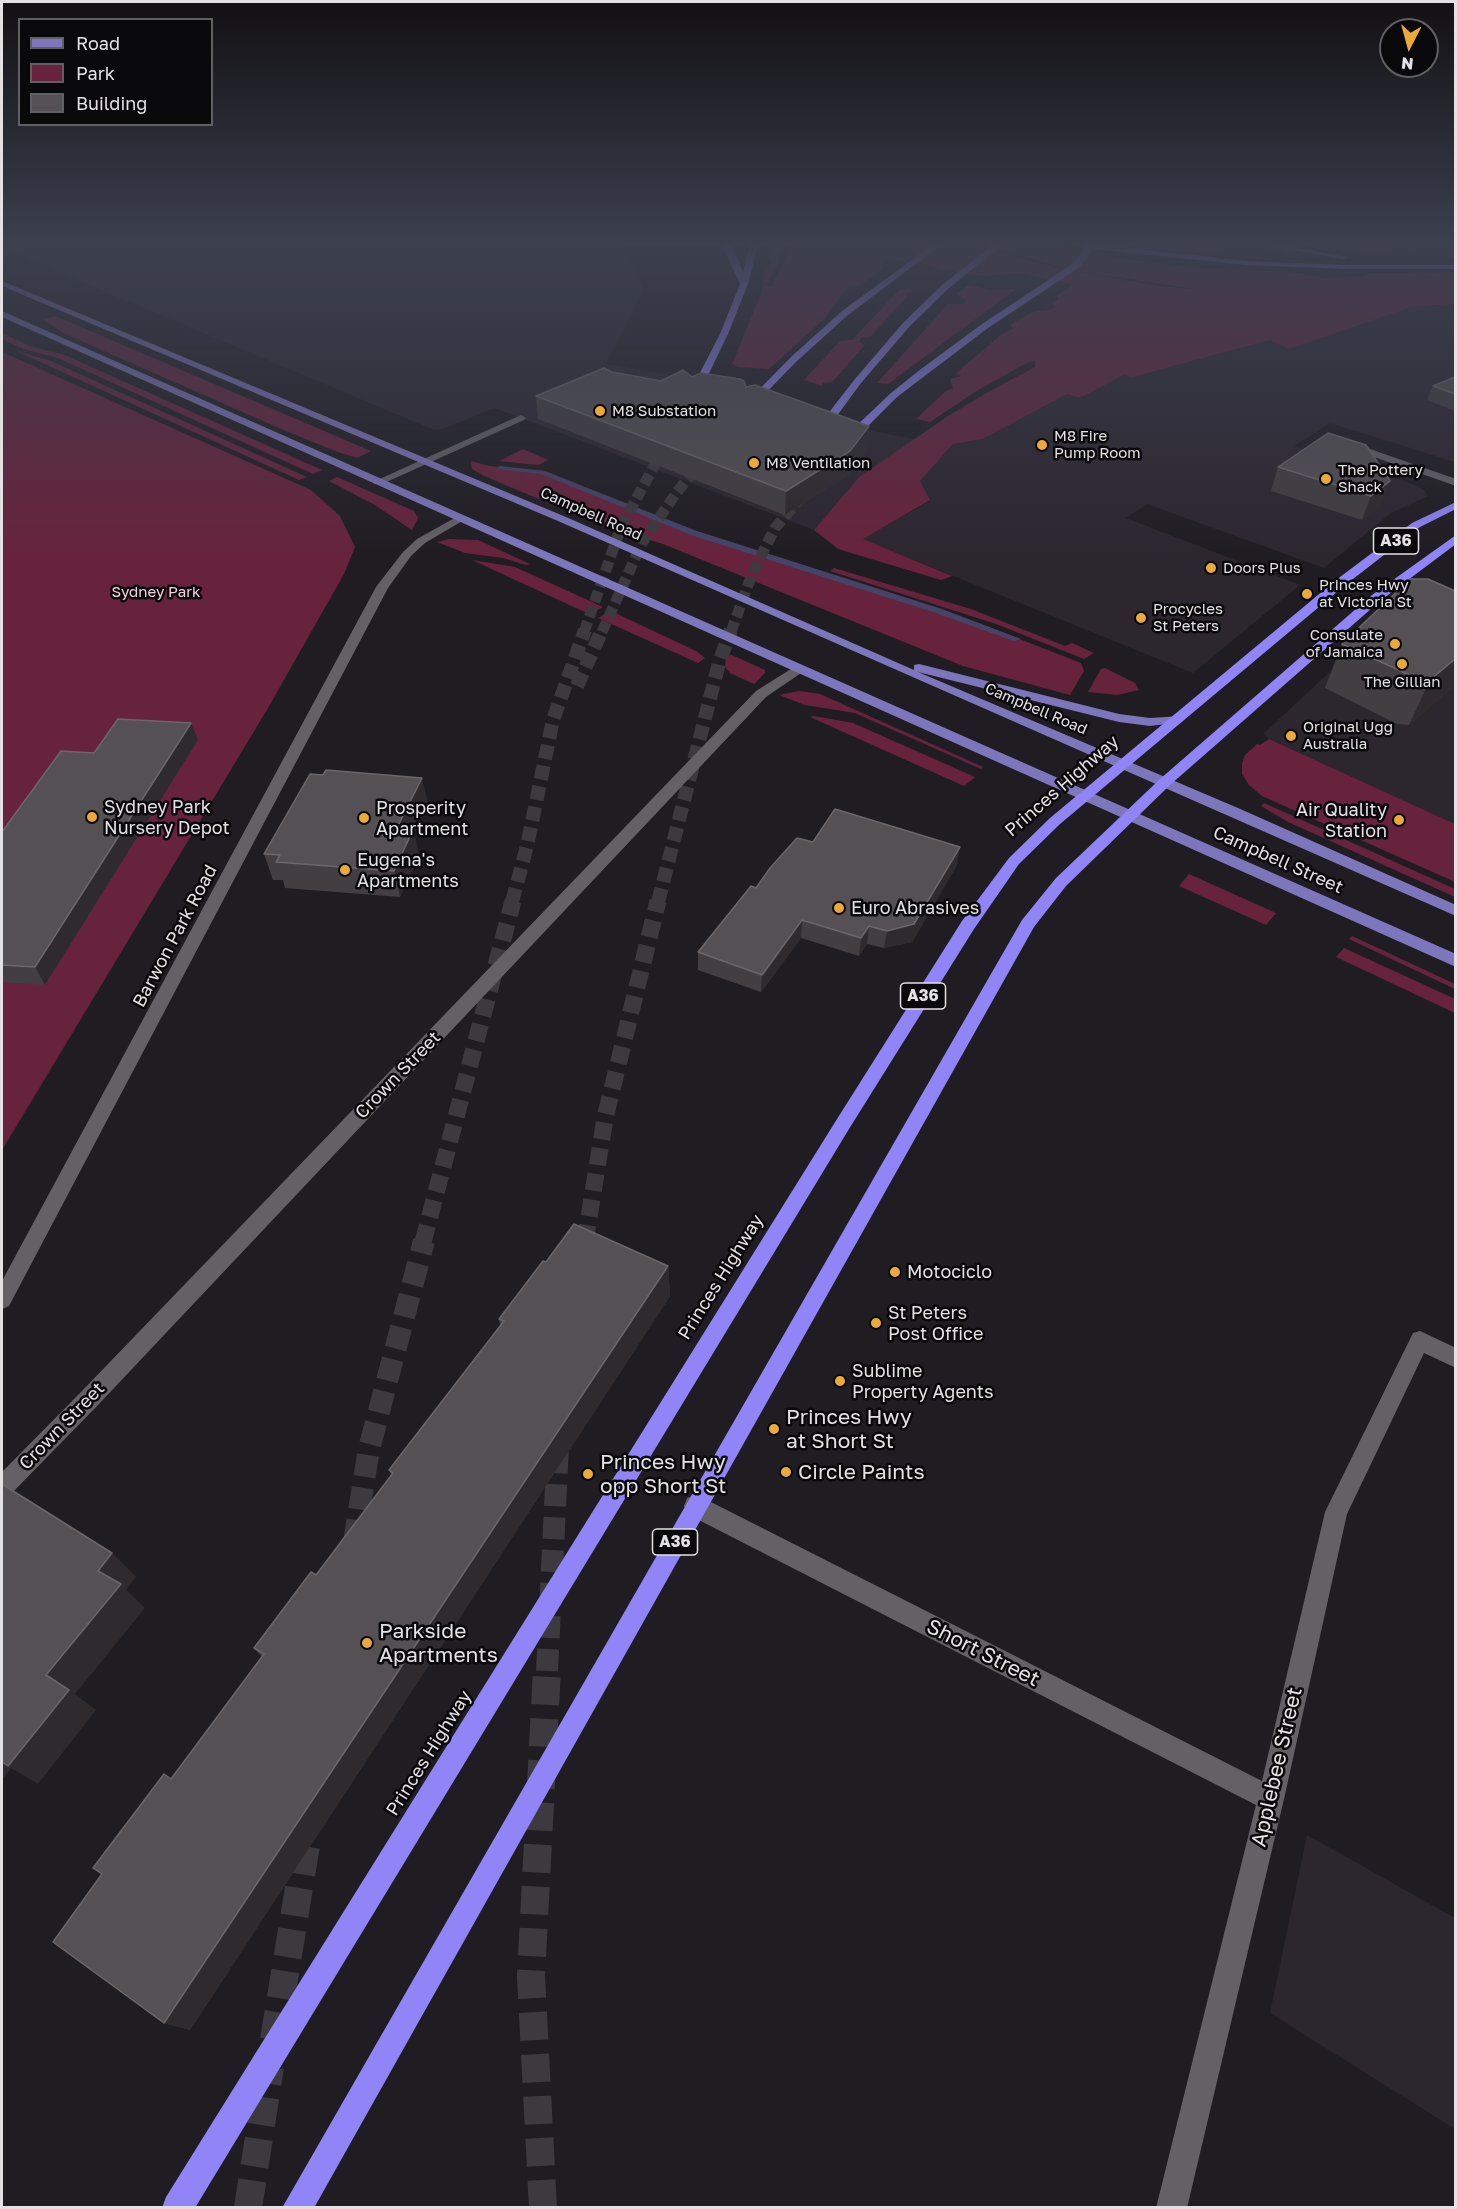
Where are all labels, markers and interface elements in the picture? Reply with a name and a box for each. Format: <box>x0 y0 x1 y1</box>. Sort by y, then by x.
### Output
legend <box>18 18 213 126</box>
north arrow <box>1379 18 1439 78</box>
text: Road <box>76 32 120 54</box>
text: N <box>1400 53 1414 74</box>
text: Park <box>76 62 115 84</box>
text: Building <box>76 92 147 114</box>
place label: M8 Substation <box>612 402 716 420</box>
marker: M8 Substation <box>593 404 607 418</box>
place label: M8 Fire Pump Room <box>1054 427 1140 462</box>
marker: M8 Fire Pump Room <box>1035 438 1049 452</box>
place label: M8 Ventilation <box>766 454 870 472</box>
marker: M8 Ventilation <box>747 456 761 470</box>
place label: The Pottery Shack <box>1338 461 1423 496</box>
marker: The Pottery Shack <box>1319 472 1333 486</box>
street label: Campbell Road <box>537 484 645 544</box>
road number: A36 <box>1374 528 1418 554</box>
place label: Doors Plus <box>1223 559 1301 577</box>
marker: Doors Plus <box>1204 561 1218 575</box>
place label: Princes Hwy at Victoria St <box>1319 576 1412 611</box>
park label: Sydney Park <box>111 583 201 601</box>
marker: Princes Hwy at Victoria St <box>1300 587 1314 601</box>
place label: Procycles St Peters <box>1153 600 1223 635</box>
marker: Procycles St Peters <box>1134 611 1148 625</box>
place label: Consulate of Jamaica <box>1306 626 1383 661</box>
marker: Consulate of Jamaica <box>1388 637 1402 651</box>
marker: The Gillian <box>1395 657 1409 671</box>
place label: The Gillian <box>1364 673 1440 691</box>
street label: Campbell Road <box>982 679 1090 739</box>
place label: Original Ugg Australia <box>1303 718 1393 753</box>
marker: Original Ugg Australia <box>1284 729 1298 743</box>
street label: Princes Highway <box>1001 731 1123 841</box>
place label: Sydney Park Nursery Depot <box>104 796 230 838</box>
place label: Prosperity Apartment <box>376 797 468 840</box>
place label: Air Quality Station <box>1296 799 1387 842</box>
marker: Sydney Park Nursery Depot <box>85 810 99 824</box>
marker: Prosperity Apartment <box>357 811 371 825</box>
marker: Air Quality Station <box>1392 813 1406 827</box>
street label: Campbell Street <box>1210 822 1346 898</box>
place label: Eugena's Apartments <box>357 849 459 892</box>
street label: Barwon Park Road <box>128 861 222 1011</box>
marker: Eugena's Apartments <box>338 863 352 877</box>
place label: Euro Abrasives <box>851 897 979 919</box>
marker: Euro Abrasives <box>832 901 846 915</box>
road number: A36 <box>900 983 946 1009</box>
street label: Crown Street <box>351 1027 445 1123</box>
street label: Princes Highway <box>674 1210 768 1344</box>
place label: Motociclo <box>907 1261 992 1283</box>
marker: Motociclo <box>888 1265 902 1279</box>
place label: St Peters Post Office <box>888 1302 983 1344</box>
marker: St Peters Post Office <box>869 1316 883 1330</box>
place label: Sublime Property Agents <box>852 1360 993 1402</box>
marker: Sublime Property Agents <box>833 1374 847 1388</box>
street label: Crown Street <box>15 1378 109 1474</box>
place label: Princes Hwy at Short St <box>786 1404 912 1454</box>
marker: Princes Hwy at Short St <box>767 1422 781 1436</box>
place label: Princes Hwy opp Short St <box>600 1449 726 1499</box>
place label: Circle Paints <box>798 1459 925 1485</box>
marker: Circle Paints <box>779 1465 793 1479</box>
marker: Princes Hwy opp Short St <box>581 1467 595 1481</box>
road number: A36 <box>652 1529 698 1555</box>
street label: Short Street <box>922 1614 1044 1692</box>
place label: Parkside Apartments <box>379 1618 498 1668</box>
marker: Parkside Apartments <box>360 1636 374 1650</box>
street label: Applebee Street <box>1246 1685 1308 1849</box>
street label: Princes Highway <box>382 1686 476 1820</box>

